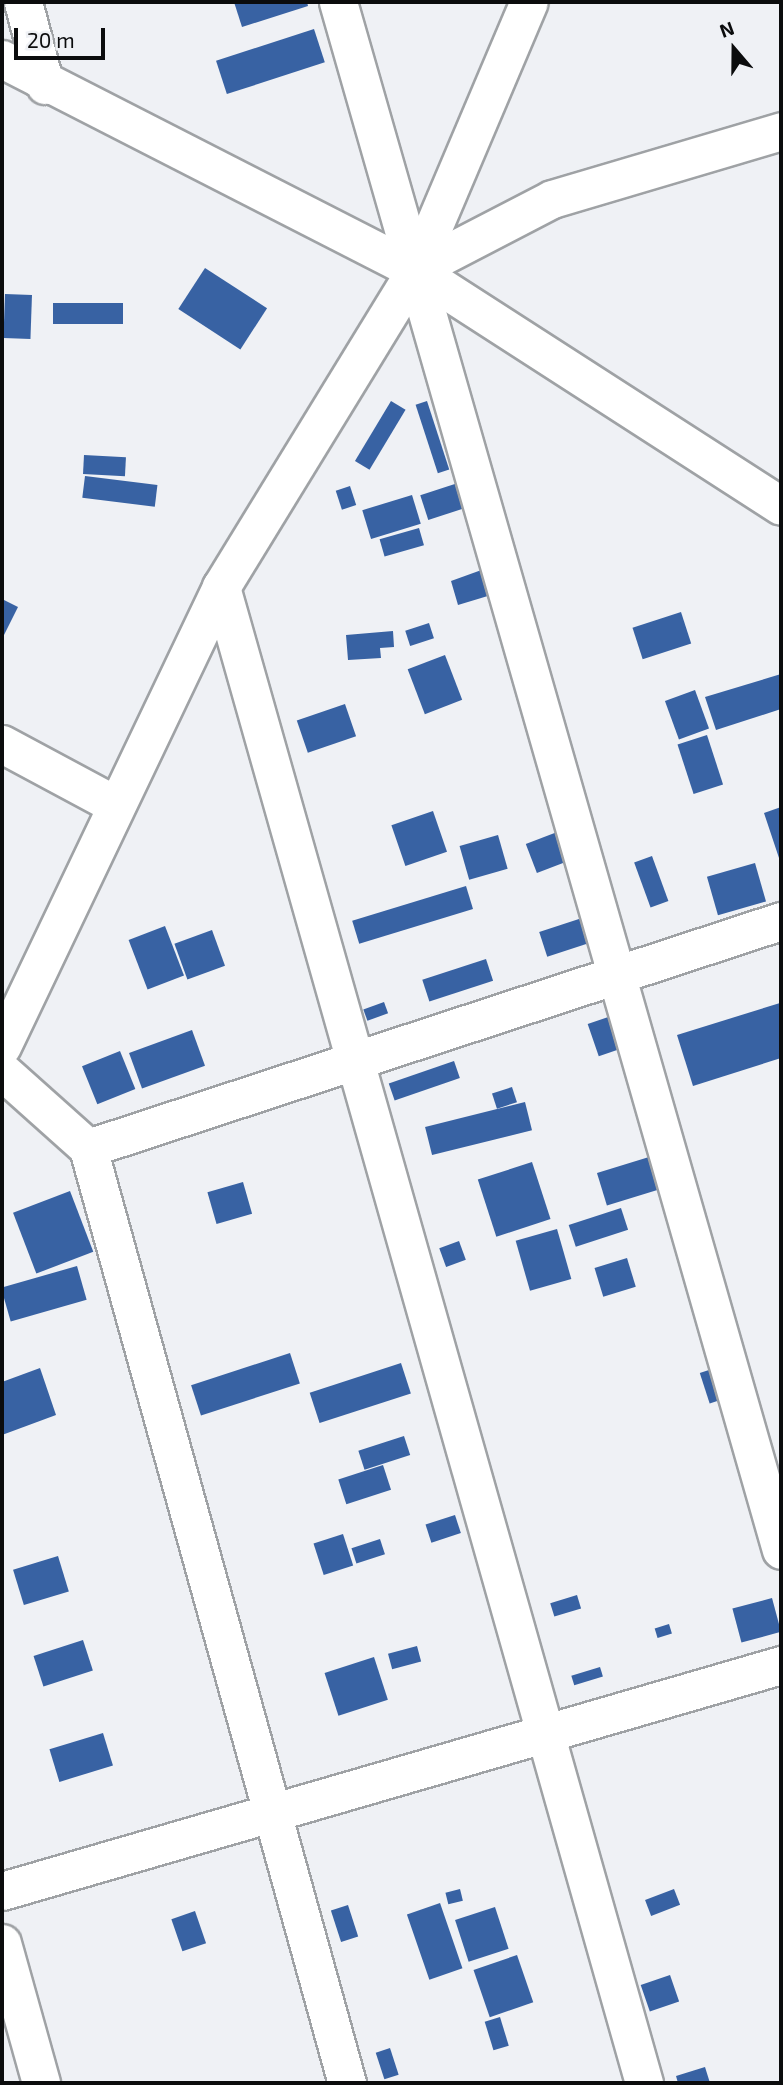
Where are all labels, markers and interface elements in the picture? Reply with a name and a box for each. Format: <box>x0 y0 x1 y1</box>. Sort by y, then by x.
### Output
scale bar <box>18 14 108 58</box>
north arrow <box>699 14 769 84</box>
text: N <box>716 16 737 42</box>
text: 20 m <box>27 27 75 52</box>

